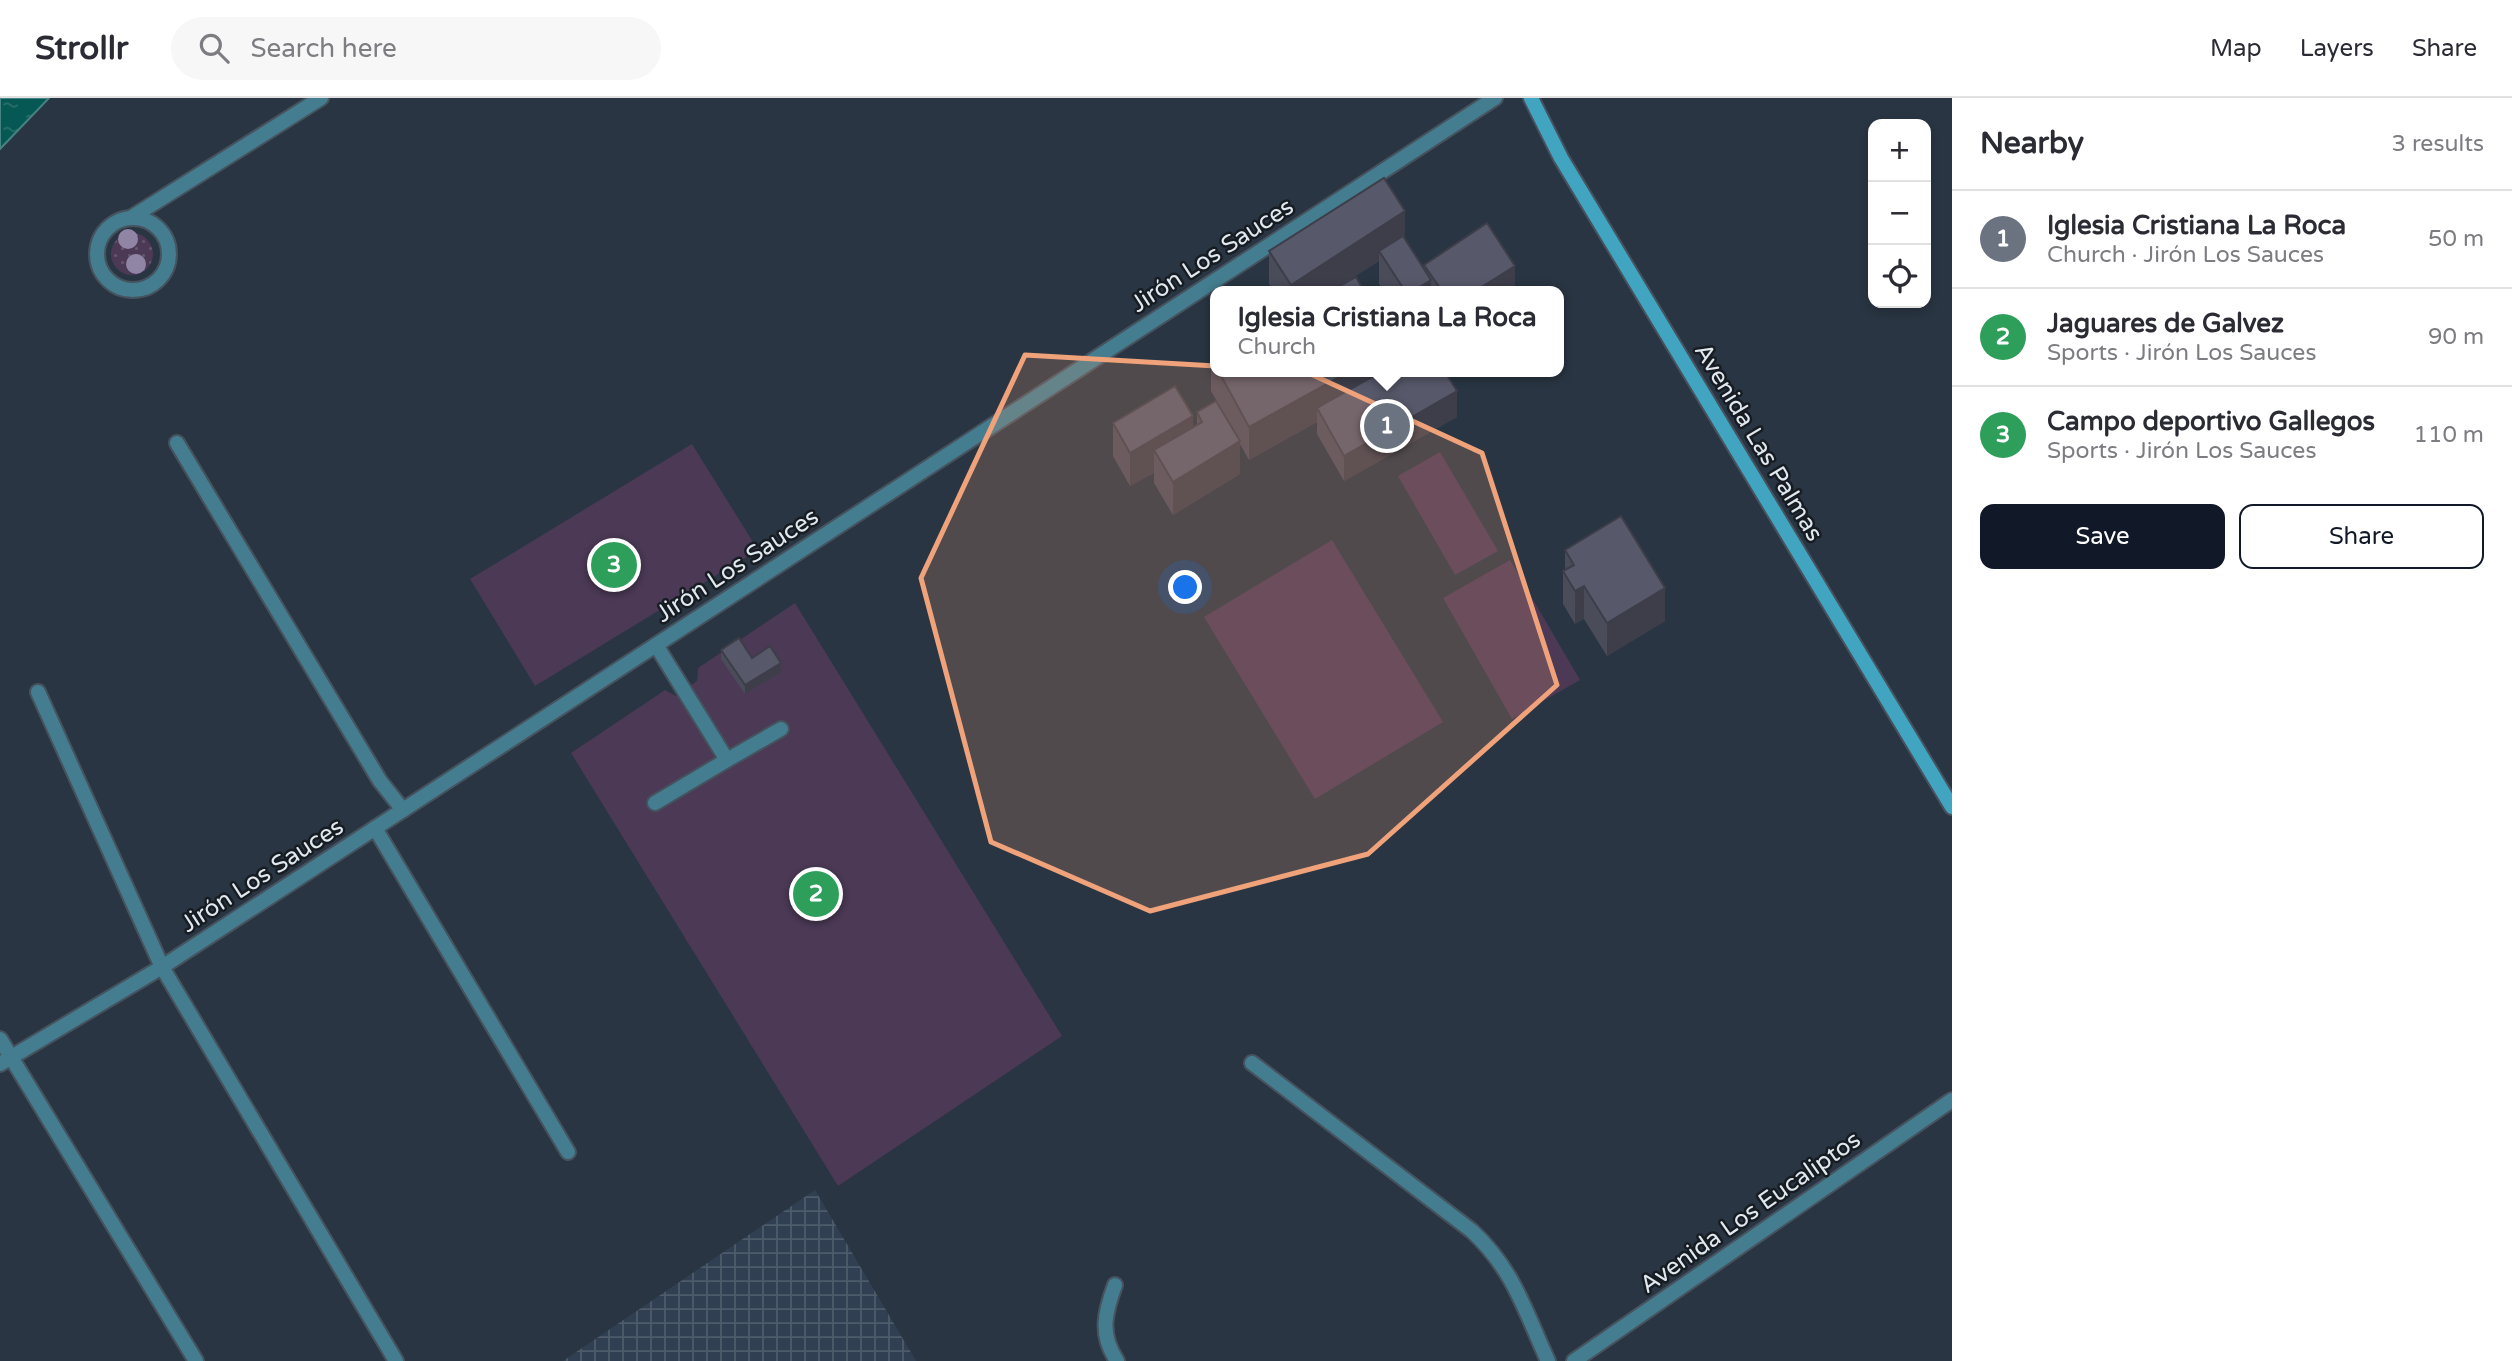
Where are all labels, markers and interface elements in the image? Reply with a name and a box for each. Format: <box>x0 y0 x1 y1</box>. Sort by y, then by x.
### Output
search box <box>171 17 661 80</box>
text: Strollr <box>35 29 129 68</box>
icon: search <box>195 29 233 67</box>
text: Search here <box>251 33 397 64</box>
text: Map <box>2210 34 2262 63</box>
text: Layers <box>2300 34 2374 63</box>
text: Share <box>2412 34 2477 63</box>
map controls <box>1868 119 1931 308</box>
button: + <box>1868 119 1931 182</box>
text: Nearby <box>1980 125 2084 162</box>
text: 3 results <box>2391 130 2484 158</box>
button: − <box>1868 182 1931 245</box>
street label: Jirón Los Sauces <box>1125 192 1299 319</box>
text: Iglesia Cristiana La Roca <box>2047 210 2346 241</box>
text: 1 <box>1996 225 2010 253</box>
text: 50 m <box>2428 225 2484 253</box>
text: Church · Jirón Los Sauces <box>2047 241 2324 269</box>
button: locate <box>1868 245 1931 308</box>
popup <box>1210 286 1564 377</box>
text: Iglesia Cristiana La Roca <box>1237 302 1537 333</box>
text: Jaguares de Galvez <box>2047 308 2284 339</box>
text: 2 <box>1996 323 2010 351</box>
text: 90 m <box>2428 323 2484 351</box>
text: Church <box>1237 333 1316 361</box>
street label: Avenida Las Palmas <box>1688 338 1829 546</box>
text: Sports · Jirón Los Sauces <box>2047 339 2316 367</box>
pin: 1 <box>1364 400 1410 452</box>
text: Campo deportivo Gallegos <box>2047 406 2375 437</box>
text: 3 <box>1996 421 2010 449</box>
text: 110 m <box>2414 421 2484 449</box>
text: Sports · Jirón Los Sauces <box>2047 437 2316 465</box>
street label: Jirón Los Sauces <box>650 502 824 629</box>
button: Save <box>1980 504 2225 569</box>
button: Share <box>2239 504 2484 569</box>
pin: 3 <box>591 539 637 591</box>
your location <box>1168 570 1202 604</box>
street label: Jirón Los Sauces <box>175 812 349 939</box>
pin: 2 <box>793 868 839 920</box>
street label: Avenida Los Eucaliptos <box>1634 1125 1866 1300</box>

